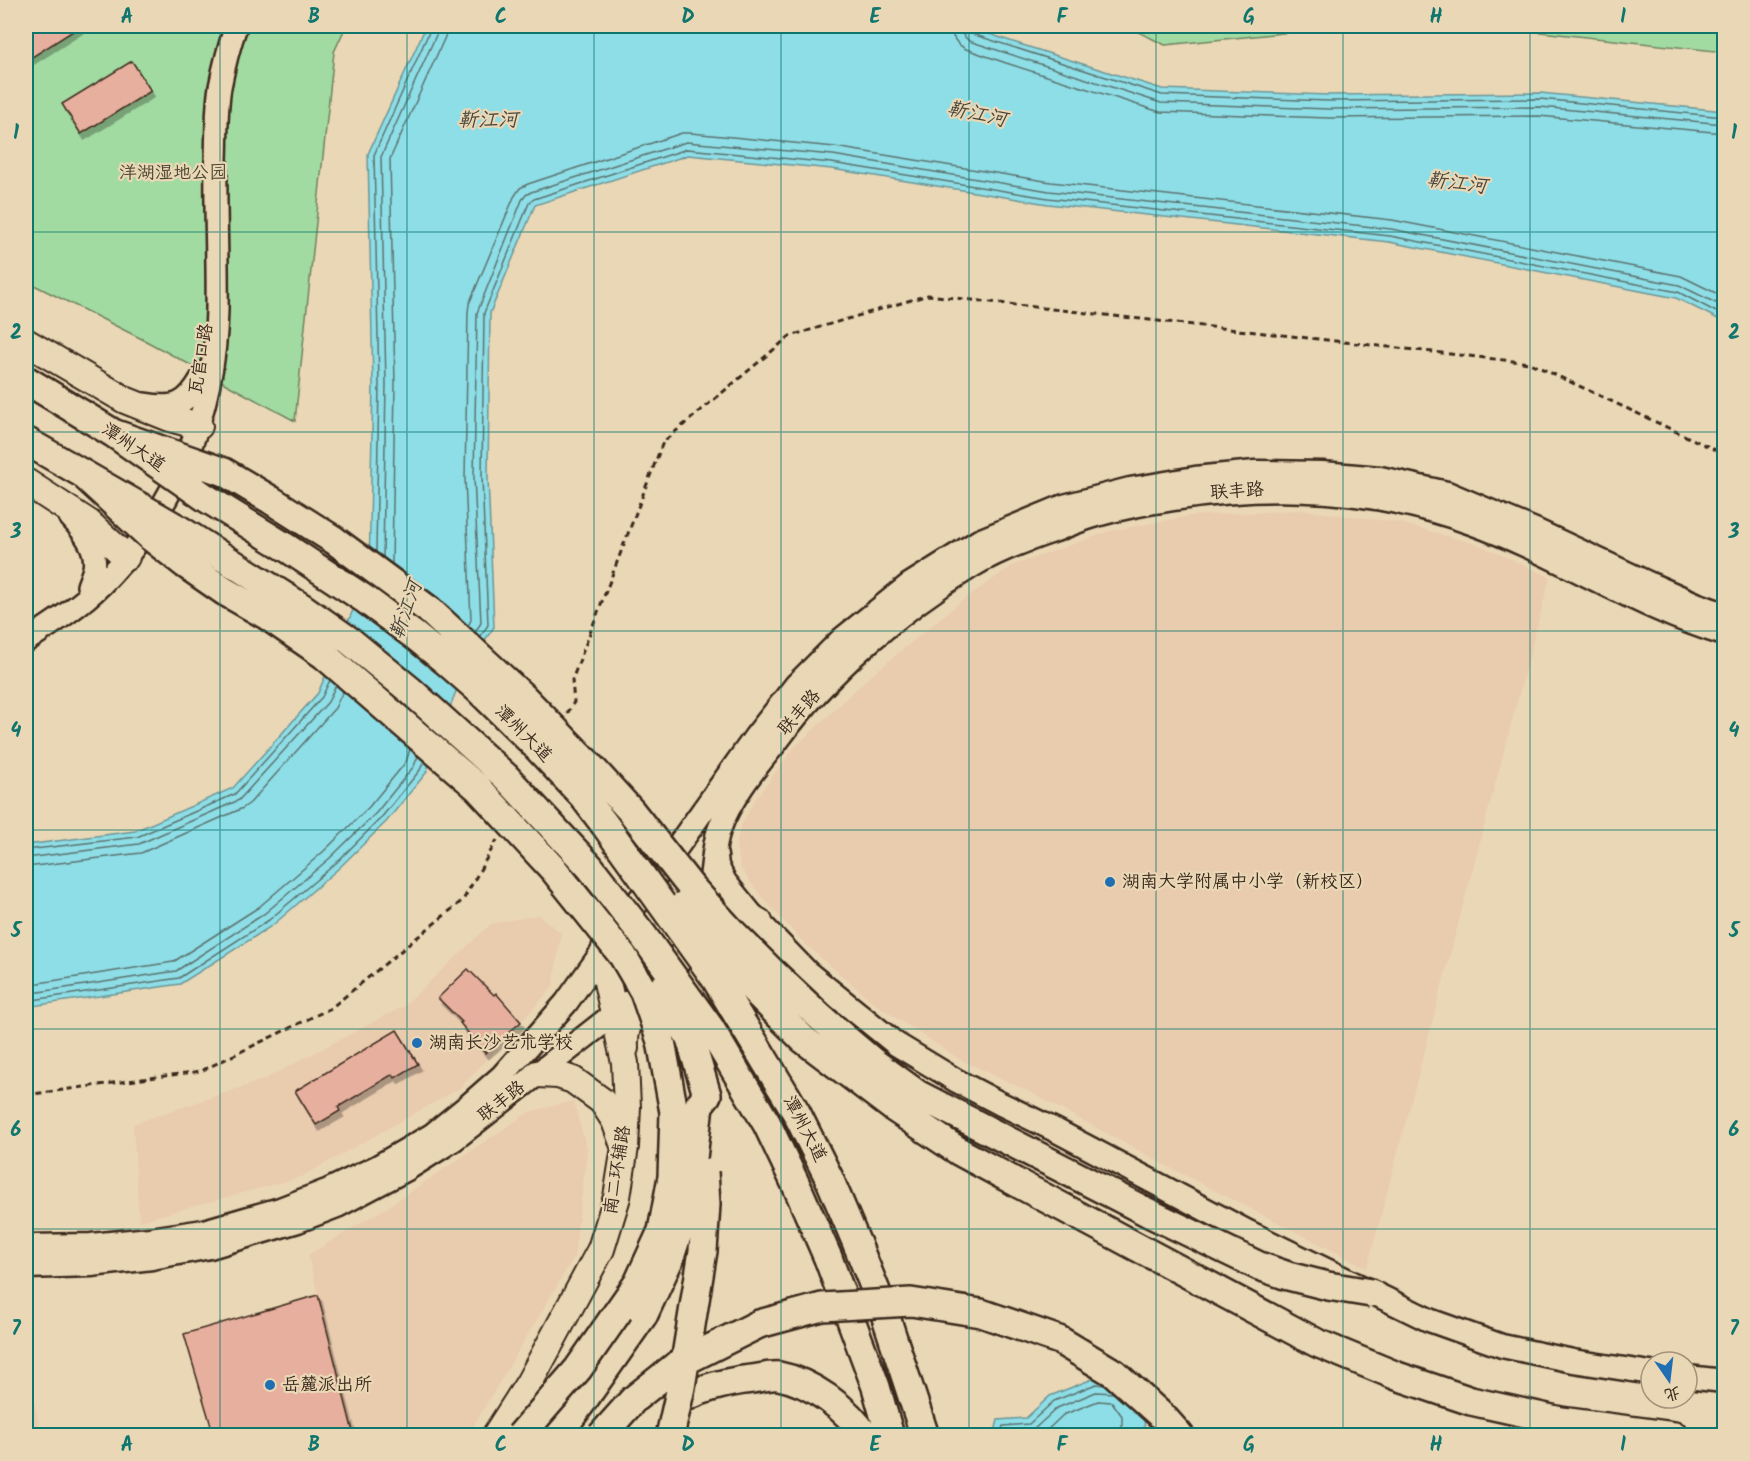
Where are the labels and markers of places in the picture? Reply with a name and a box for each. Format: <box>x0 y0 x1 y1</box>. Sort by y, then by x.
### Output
place label: 湖南大学附属中小学（新校区） <box>1122 868 1374 897</box>
marker: 湖南大学附属中小学（新校区） <box>1103 875 1117 889</box>
place label: 湖南长沙艺术学校 <box>429 1029 573 1058</box>
marker: 湖南长沙艺术学校 <box>410 1036 424 1050</box>
place label: 岳麓派出所 <box>282 1371 372 1400</box>
marker: 岳麓派出所 <box>263 1378 277 1392</box>

